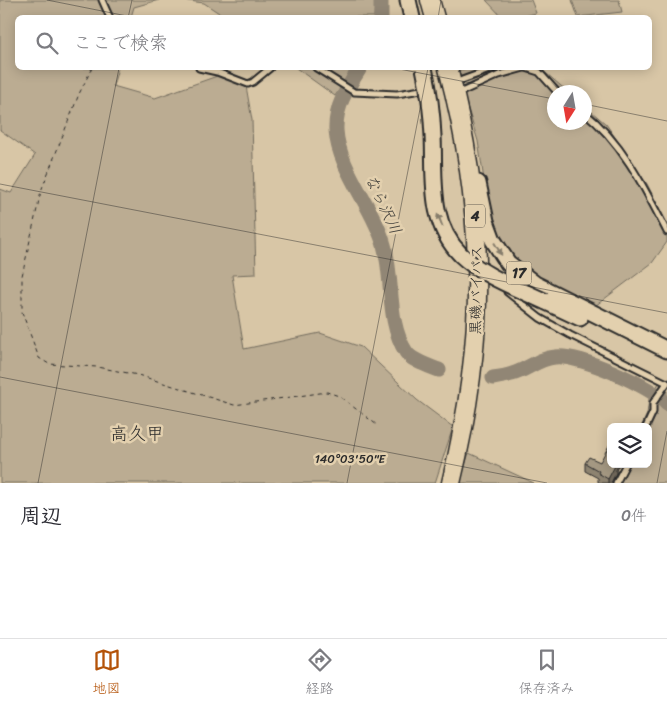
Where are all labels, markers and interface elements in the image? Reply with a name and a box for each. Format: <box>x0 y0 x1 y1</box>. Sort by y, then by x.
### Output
search box <box>15 15 652 70</box>
text: ここで検索 <box>73 26 168 59</box>
icon: search <box>33 29 61 57</box>
north arrow <box>547 85 592 130</box>
water label: なら沢川 <box>357 169 410 239</box>
road number: 4 <box>465 205 485 228</box>
one-way arrow <box>436 212 444 227</box>
one-way arrow <box>494 242 503 255</box>
street label: 黒磯バイパス <box>462 245 490 335</box>
road number: 17 <box>506 262 532 284</box>
district label: 高久甲 <box>110 418 164 450</box>
map controls <box>607 423 652 468</box>
button: layers <box>607 423 652 468</box>
text: 140°03'50"E <box>315 448 387 470</box>
text: 周辺 <box>20 497 62 535</box>
text: 0件 <box>621 501 647 530</box>
tab: 地図 <box>93 646 121 701</box>
tab: 経路 <box>306 646 334 701</box>
tab: 保存済み <box>519 646 575 701</box>

